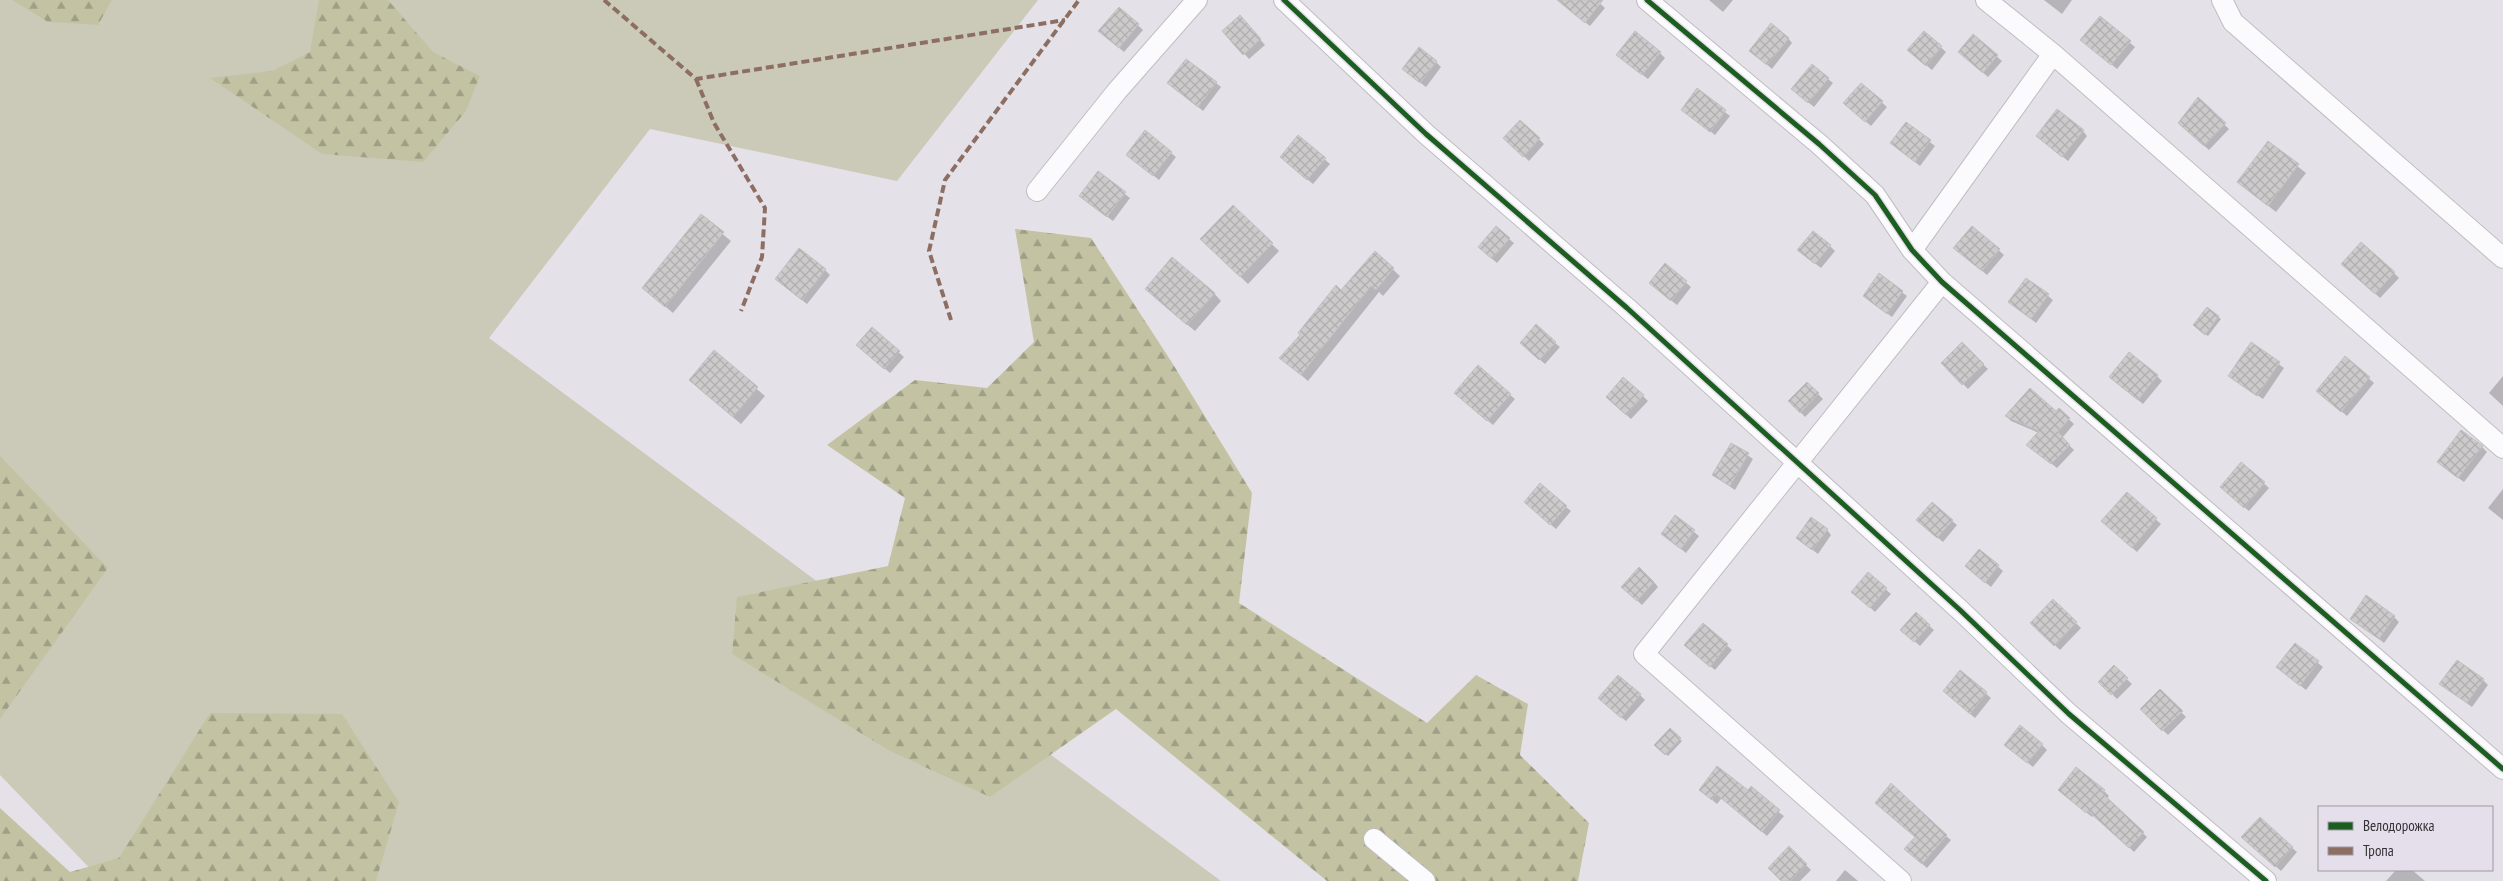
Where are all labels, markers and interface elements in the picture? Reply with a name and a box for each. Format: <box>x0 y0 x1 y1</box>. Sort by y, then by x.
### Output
legend <box>2318 806 2493 871</box>
text: Велодорожка <box>2363 816 2434 835</box>
text: Тропа <box>2363 841 2394 860</box>

